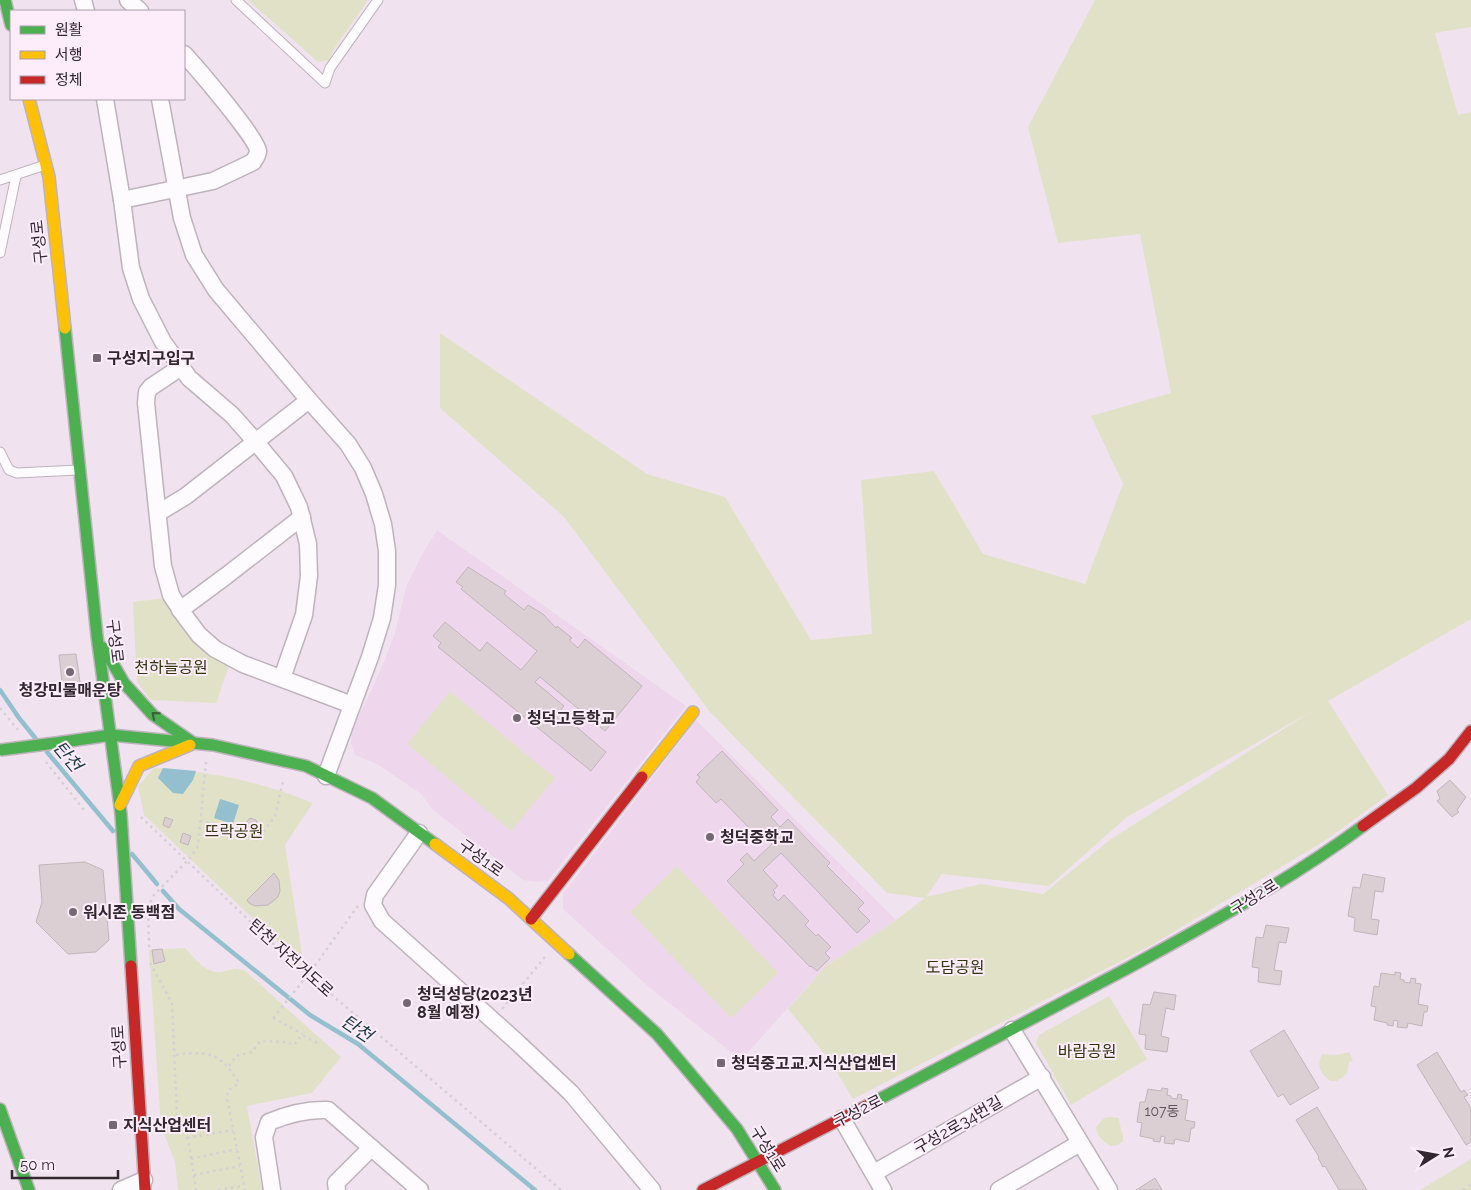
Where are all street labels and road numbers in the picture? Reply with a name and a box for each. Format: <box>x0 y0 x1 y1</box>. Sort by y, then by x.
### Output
street label: 구성로 <box>27 219 51 265</box>
street label: 구성로 <box>103 618 127 664</box>
street label: 구성1로 <box>455 835 507 881</box>
street label: 구성2로 <box>1227 875 1282 919</box>
street label: 탄천 자전거도로 <box>245 915 337 1001</box>
street label: 구성로 <box>108 1024 130 1070</box>
street label: 구성2로 <box>830 1090 886 1131</box>
street label: 구성2로34번길 <box>910 1092 1006 1158</box>
street label: 구성1로 <box>746 1122 790 1176</box>

